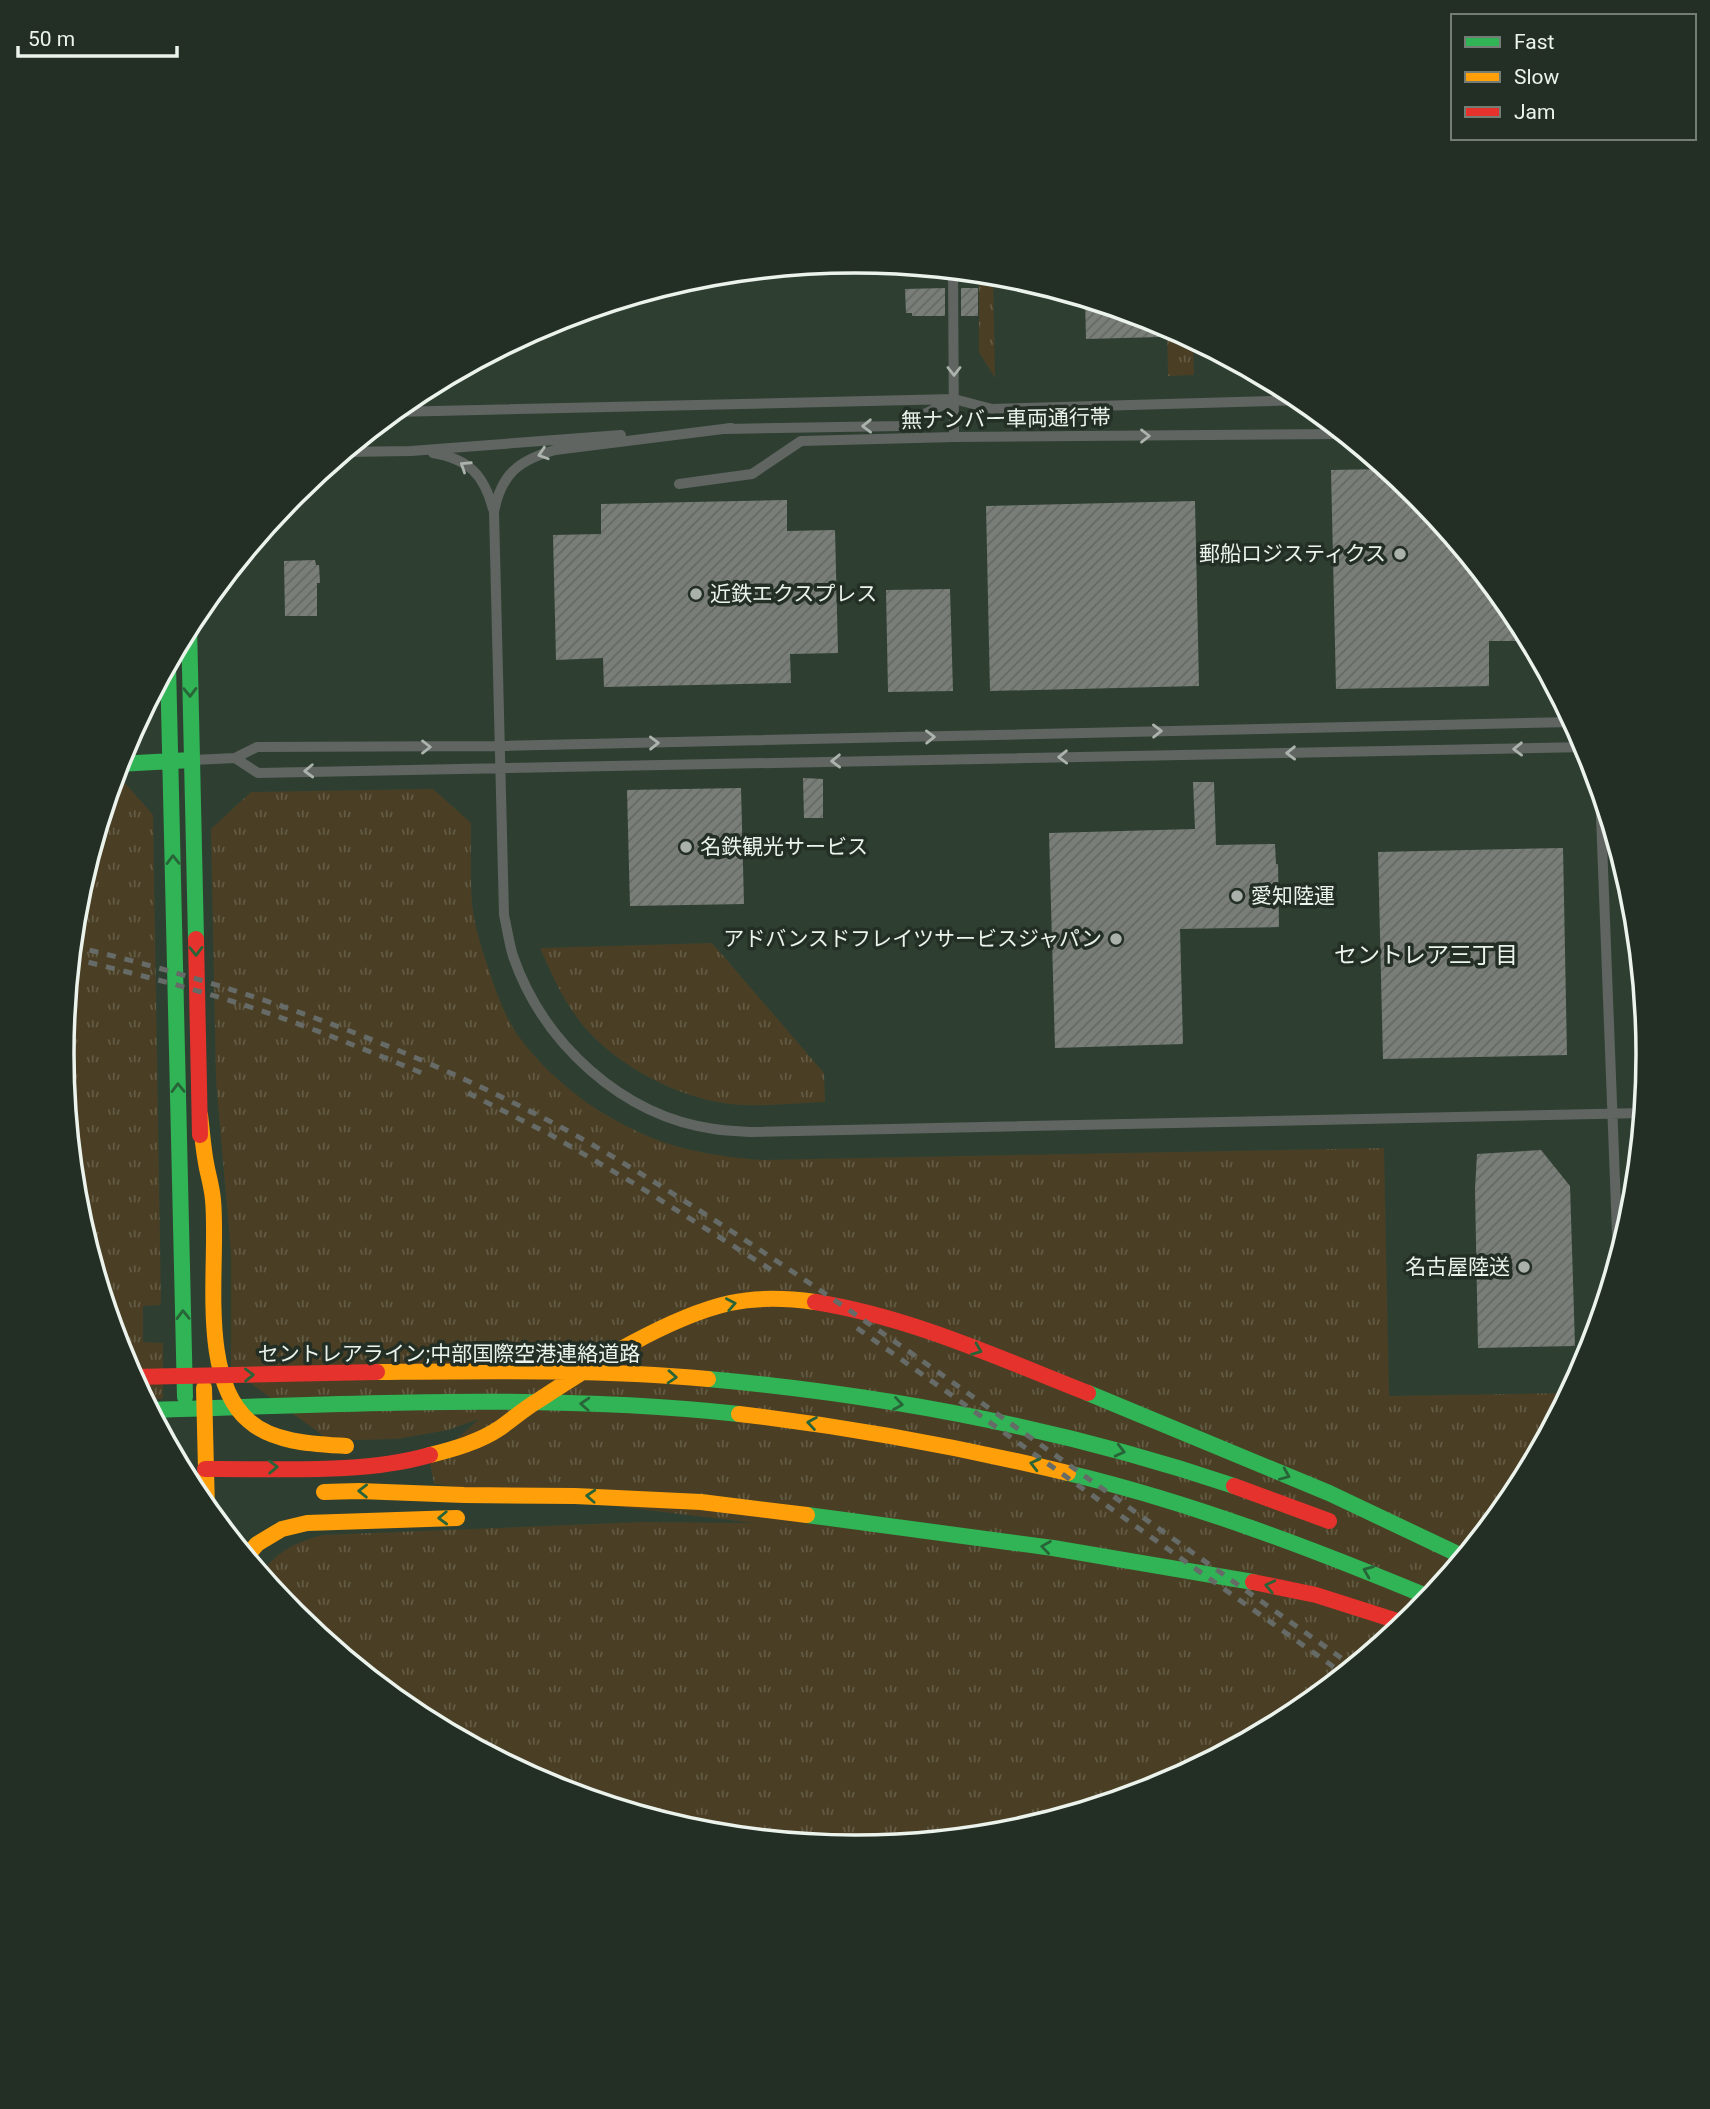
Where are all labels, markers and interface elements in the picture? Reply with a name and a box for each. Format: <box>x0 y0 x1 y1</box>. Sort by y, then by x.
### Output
scale bar <box>18 14 177 58</box>
legend <box>1451 14 1696 140</box>
text: 50 m <box>28 27 75 51</box>
text: Fast <box>1514 30 1555 54</box>
text: Slow <box>1514 65 1560 89</box>
text: Jam <box>1514 100 1555 124</box>
one-way arrow <box>946 366 962 377</box>
street label: 無ナンバー車両通行帯 <box>901 405 1111 433</box>
one-way arrow <box>861 419 872 434</box>
one-way arrow <box>1140 428 1151 444</box>
one-way arrow <box>537 446 549 460</box>
one-way arrow <box>460 461 473 474</box>
place label: 郵船ロジスティクス <box>1199 542 1386 566</box>
marker: 郵船ロジスティクス <box>1392 546 1408 562</box>
place label: 近鉄エクスプレス <box>710 582 877 606</box>
marker: 近鉄エクスプレス <box>688 586 704 602</box>
one-way arrow <box>182 688 198 698</box>
one-way arrow <box>1152 724 1163 739</box>
one-way arrow <box>925 729 936 744</box>
one-way arrow <box>649 735 659 751</box>
one-way arrow <box>421 739 432 755</box>
one-way arrow <box>1513 741 1523 757</box>
one-way arrow <box>1285 745 1296 761</box>
one-way arrow <box>1058 749 1068 765</box>
one-way arrow <box>830 754 841 769</box>
one-way arrow <box>303 764 314 779</box>
place label: 名鉄観光サービス <box>700 835 868 859</box>
marker: 名鉄観光サービス <box>678 839 694 855</box>
one-way arrow <box>165 854 180 865</box>
place label: 愛知陸運 <box>1251 884 1335 908</box>
marker: 愛知陸運 <box>1229 888 1245 904</box>
place label: アドバンスドフレイツサービスジャパン <box>723 927 1102 951</box>
marker: アドバンスドフレイツサービスジャパン <box>1108 931 1124 947</box>
district label: セントレア三丁目 <box>1334 942 1518 969</box>
one-way arrow <box>188 946 204 957</box>
one-way arrow <box>170 1082 186 1092</box>
place label: 名古屋陸送 <box>1405 1255 1510 1279</box>
marker: 名古屋陸送 <box>1516 1259 1532 1275</box>
one-way arrow <box>725 1297 737 1312</box>
one-way arrow <box>176 1309 191 1320</box>
street label: セントレアライン;中部国際空港連絡道路 <box>258 1342 640 1366</box>
one-way arrow <box>971 1342 983 1356</box>
one-way arrow <box>244 1367 255 1383</box>
one-way arrow <box>667 1369 678 1384</box>
one-way arrow <box>579 1396 590 1411</box>
one-way arrow <box>892 1396 904 1411</box>
one-way arrow <box>806 1416 818 1431</box>
one-way arrow <box>1114 1443 1126 1457</box>
one-way arrow <box>1029 1458 1041 1472</box>
one-way arrow <box>268 1460 279 1475</box>
one-way arrow <box>1278 1467 1291 1481</box>
one-way arrow <box>358 1483 368 1499</box>
one-way arrow <box>585 1489 596 1504</box>
one-way arrow <box>437 1511 448 1526</box>
one-way arrow <box>1040 1540 1052 1555</box>
one-way arrow <box>1363 1566 1375 1580</box>
one-way arrow <box>1264 1579 1276 1594</box>

